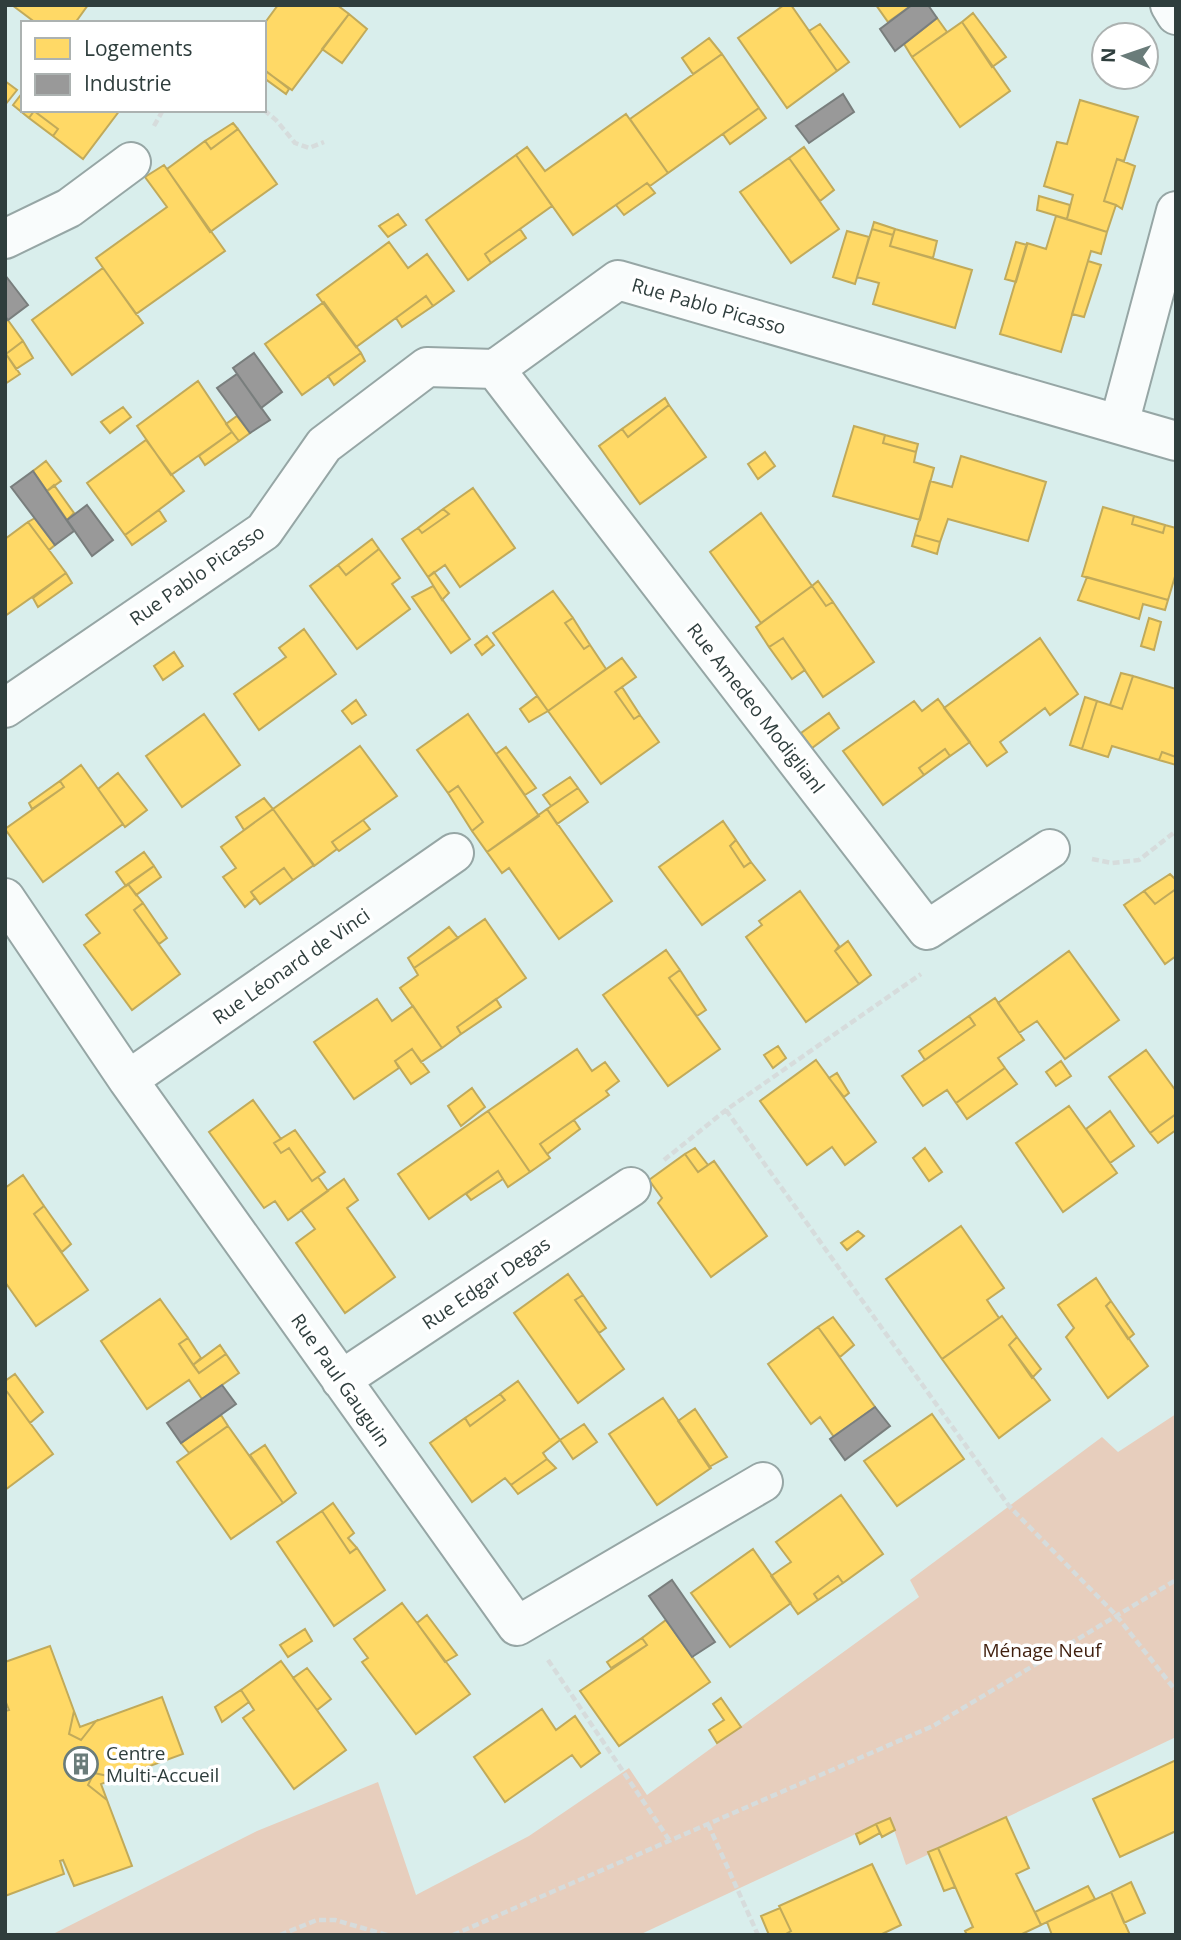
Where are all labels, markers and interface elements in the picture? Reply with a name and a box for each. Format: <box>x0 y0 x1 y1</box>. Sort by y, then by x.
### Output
legend <box>21 21 266 112</box>
north arrow <box>1090 21 1160 91</box>
text: Logements <box>84 34 192 62</box>
text: N <box>1095 47 1121 64</box>
text: Industrie <box>84 69 172 97</box>
street label: Rue Pablo Picasso <box>629 272 789 340</box>
street label: Rue Pablo Picasso <box>124 519 270 631</box>
street label: Rue Amedeo Modiglianl <box>681 617 831 799</box>
street label: Rue Léonard de Vinci <box>207 902 375 1030</box>
street label: Rue Edgar Degas <box>417 1231 555 1335</box>
street label: Rue Paul Gauguin <box>285 1308 397 1452</box>
park label: Ménage Neuf <box>983 1637 1103 1663</box>
place label: Centre Multi-Accueil <box>106 1740 219 1788</box>
building icon: Centre Multi-Accueil <box>62 1745 100 1783</box>

